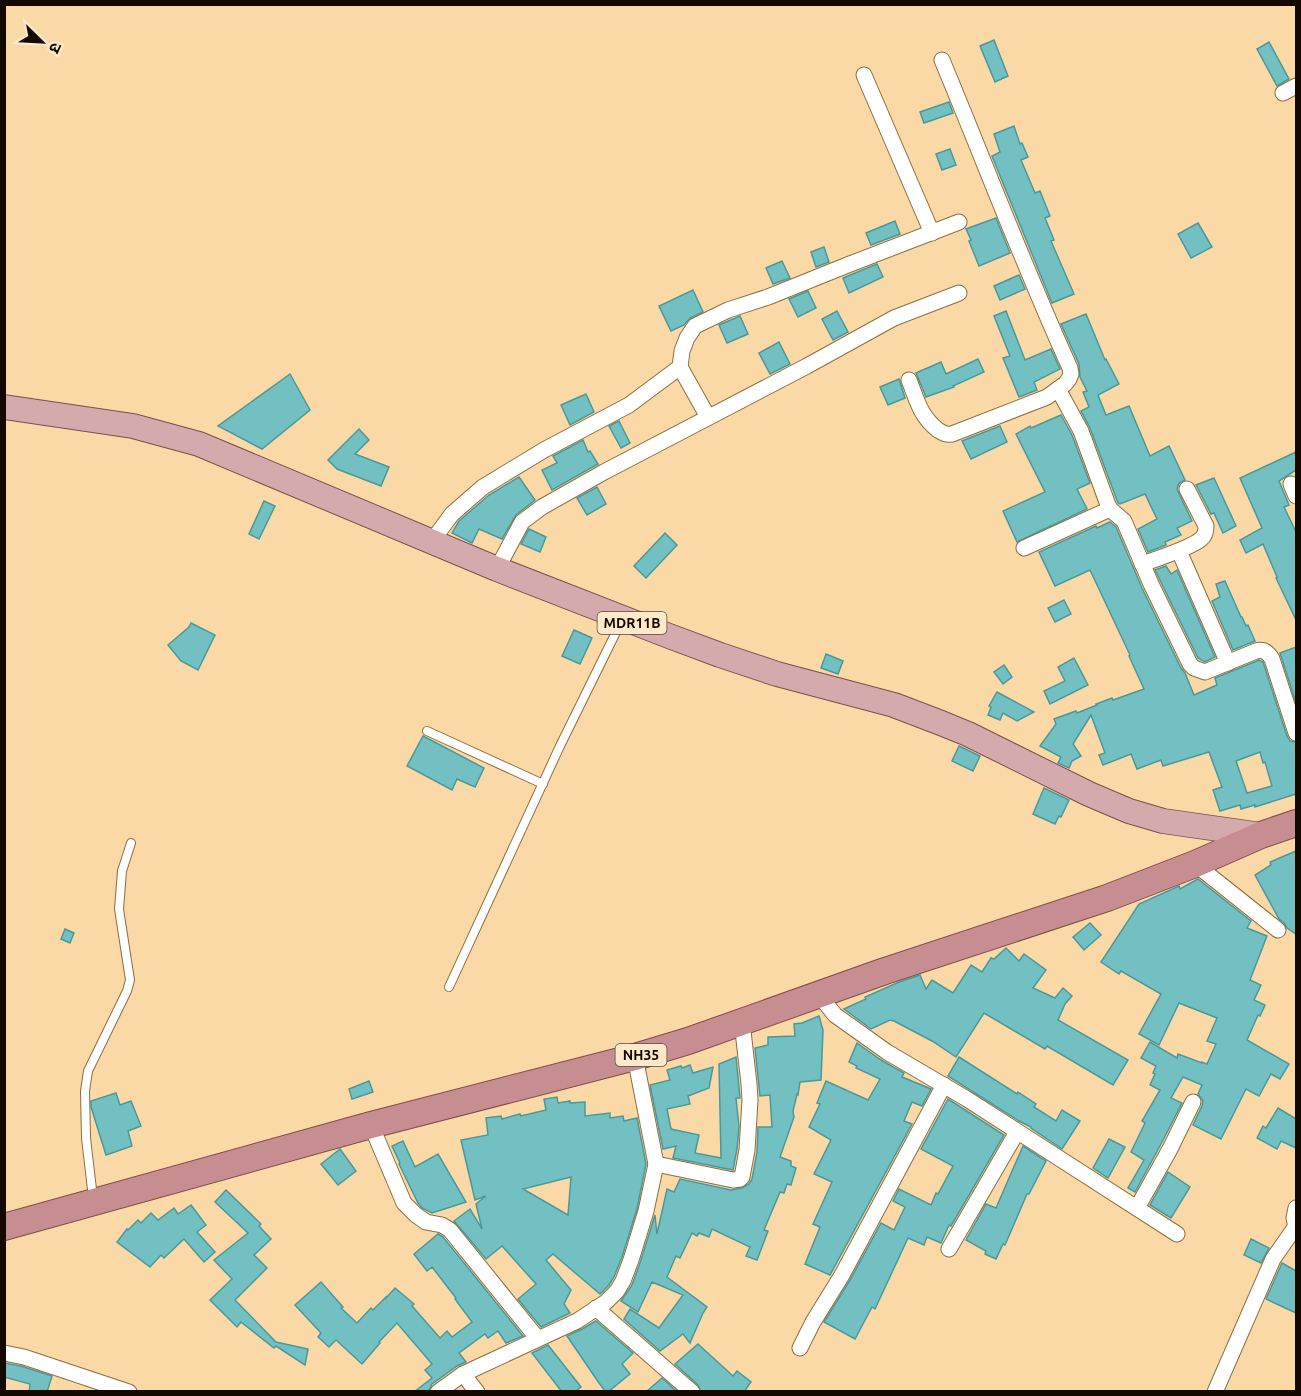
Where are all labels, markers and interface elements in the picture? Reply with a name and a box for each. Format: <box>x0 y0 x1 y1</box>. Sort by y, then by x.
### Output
north arrow <box>12 12 72 72</box>
text: उ <box>45 40 66 57</box>
road number: MDR11B <box>598 612 666 634</box>
road number: NH35 <box>616 1044 666 1066</box>

